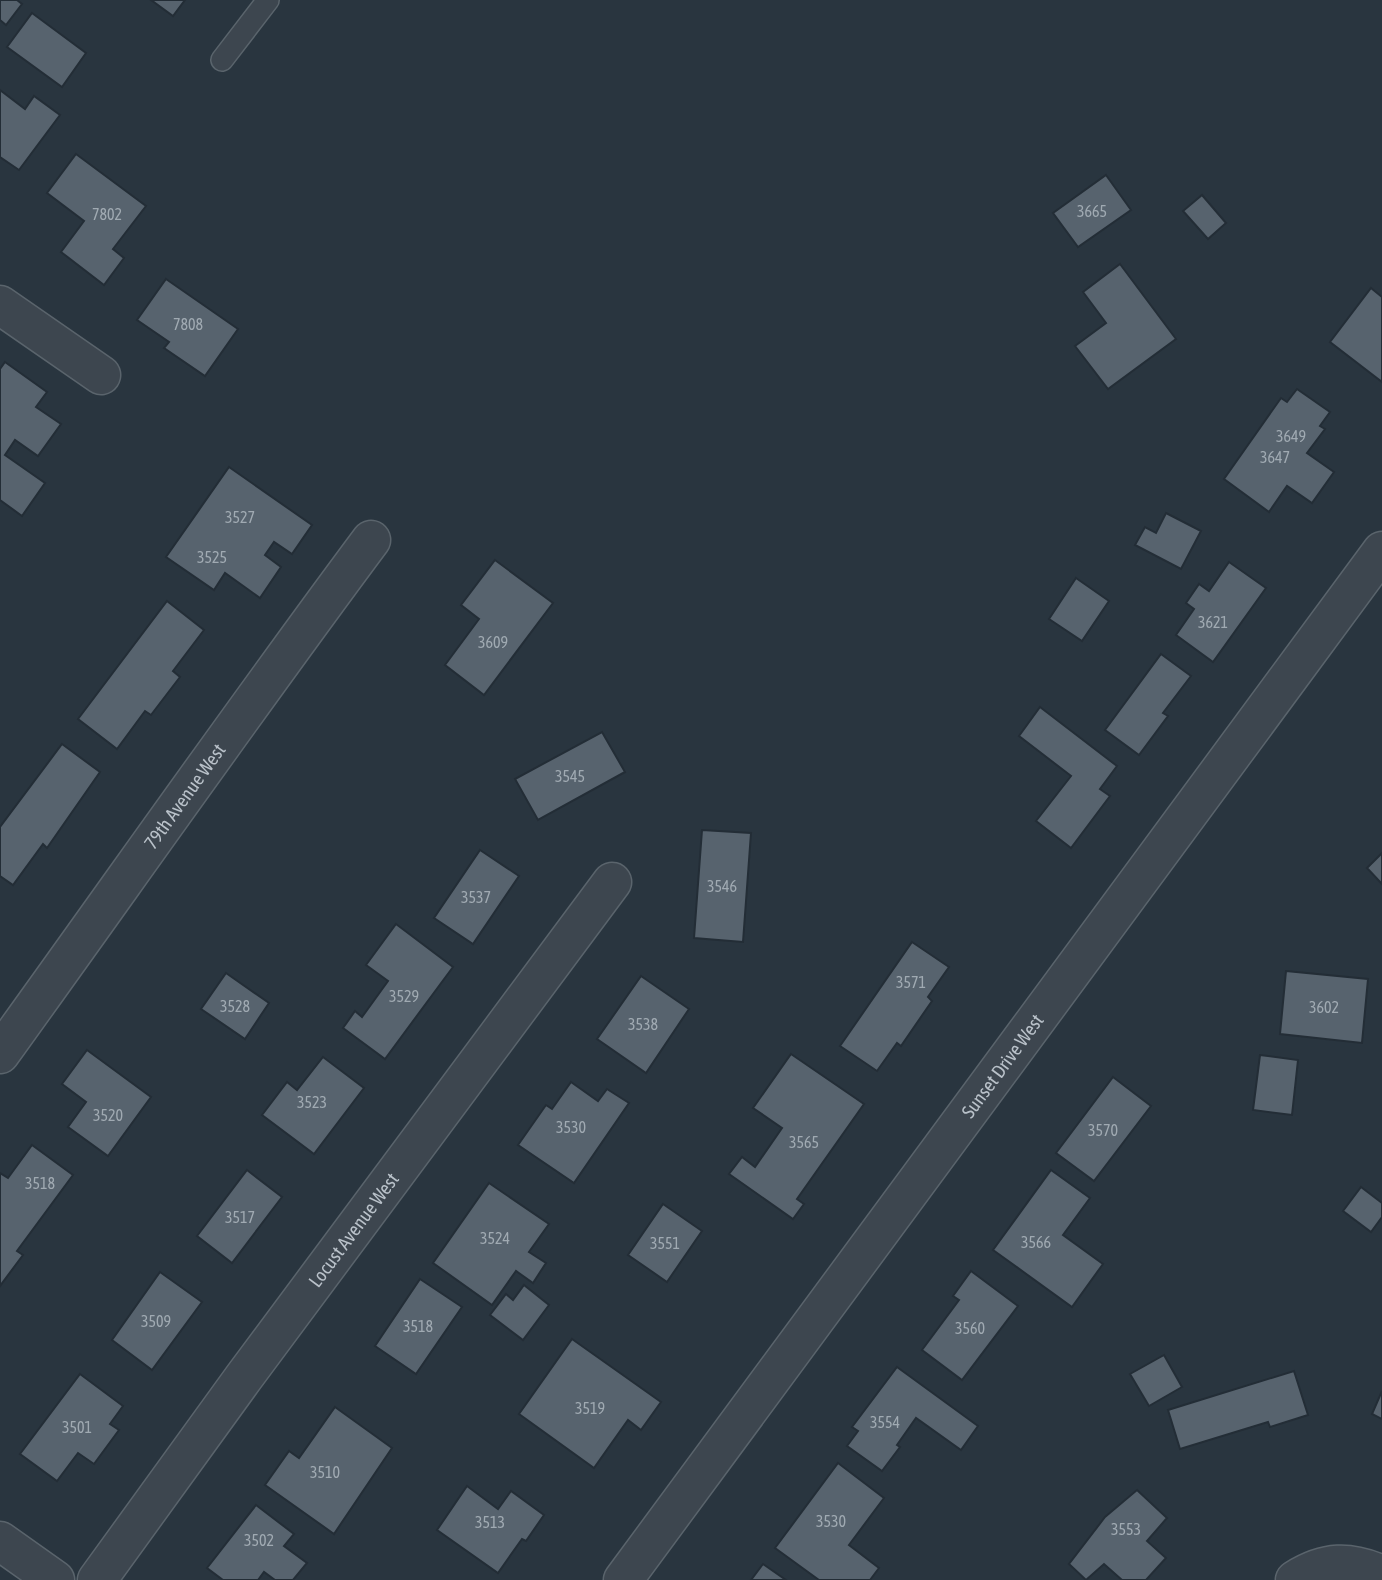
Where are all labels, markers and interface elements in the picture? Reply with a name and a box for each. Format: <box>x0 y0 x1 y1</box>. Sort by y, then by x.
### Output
house number: 3665 <box>1077 202 1107 220</box>
house number: 7802 <box>92 205 122 223</box>
house number: 7808 <box>173 315 203 333</box>
house number: 3649 <box>1276 427 1306 445</box>
house number: 3647 <box>1260 448 1290 466</box>
house number: 3527 <box>225 508 255 526</box>
house number: 3525 <box>197 548 227 566</box>
house number: 3621 <box>1198 613 1228 631</box>
house number: 3609 <box>478 633 508 651</box>
street label: 79th Avenue West <box>139 739 230 853</box>
house number: 3545 <box>555 767 585 785</box>
house number: 3546 <box>707 877 737 895</box>
house number: 3537 <box>461 888 491 906</box>
house number: 3571 <box>896 973 926 991</box>
house number: 3529 <box>389 987 419 1005</box>
house number: 3528 <box>220 997 250 1015</box>
house number: 3602 <box>1309 998 1339 1016</box>
street label: Sunset Drive West <box>957 1010 1048 1122</box>
house number: 3538 <box>628 1015 658 1033</box>
house number: 3523 <box>297 1093 327 1111</box>
house number: 3520 <box>93 1106 123 1124</box>
house number: 3530 <box>556 1118 586 1136</box>
house number: 3570 <box>1088 1121 1118 1139</box>
house number: 3565 <box>789 1133 819 1151</box>
street label: Locust Avenue West <box>304 1168 403 1291</box>
house number: 3518 <box>25 1174 55 1192</box>
house number: 3517 <box>225 1208 255 1226</box>
house number: 3524 <box>480 1229 510 1247</box>
house number: 3566 <box>1021 1233 1051 1251</box>
house number: 3551 <box>650 1234 680 1252</box>
house number: 3509 <box>141 1312 171 1330</box>
house number: 3518 <box>403 1317 433 1335</box>
house number: 3560 <box>955 1319 985 1337</box>
house number: 3519 <box>575 1399 605 1417</box>
house number: 3554 <box>870 1413 900 1431</box>
house number: 3501 <box>62 1418 92 1436</box>
house number: 3510 <box>310 1463 340 1481</box>
house number: 3530 <box>816 1512 846 1530</box>
house number: 3513 <box>475 1513 505 1531</box>
house number: 3553 <box>1111 1520 1141 1538</box>
house number: 3502 <box>244 1531 274 1549</box>

